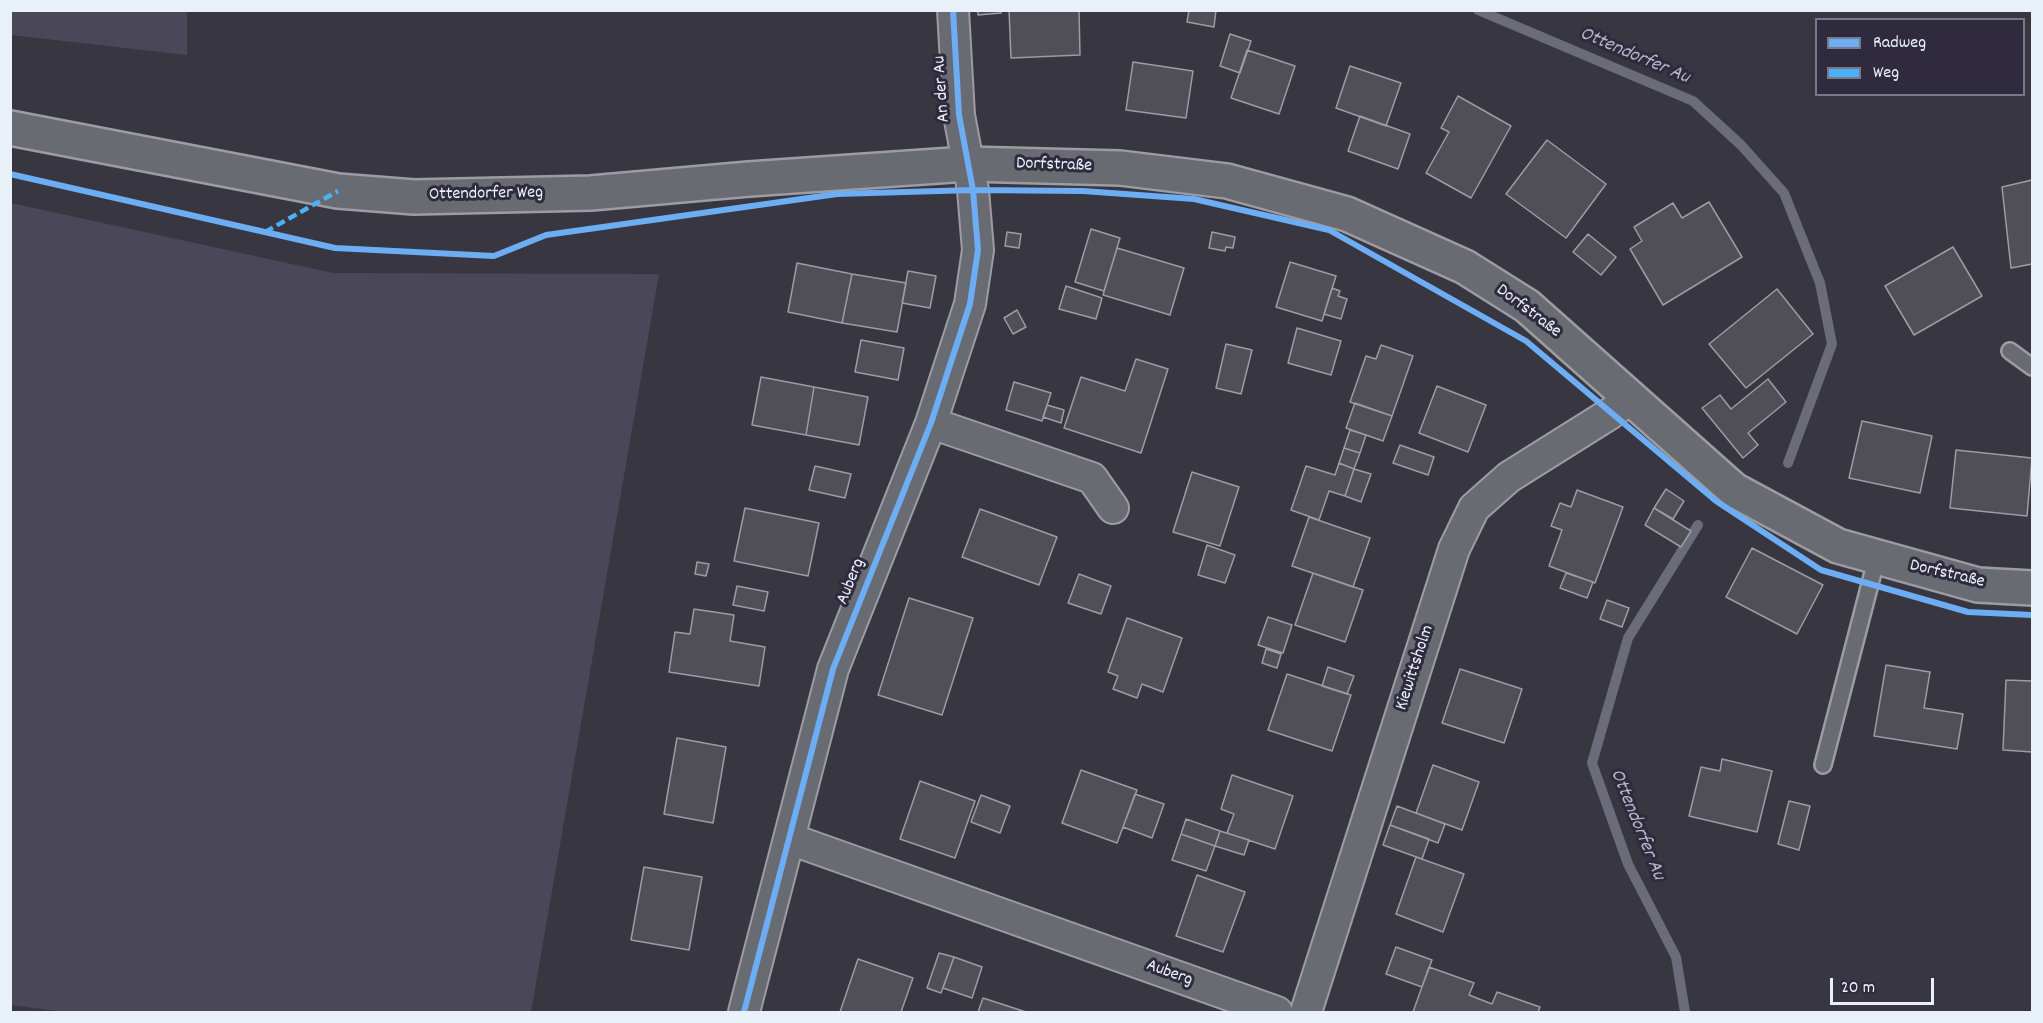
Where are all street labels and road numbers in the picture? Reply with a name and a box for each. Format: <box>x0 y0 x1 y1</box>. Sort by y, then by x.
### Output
street label: An der Au <box>930 55 956 123</box>
street label: Dorfstraße <box>1016 154 1092 178</box>
street label: Ottendorfer Weg <box>429 183 543 207</box>
street label: Dorfstraße <box>1491 280 1565 344</box>
street label: Auberg <box>833 556 871 608</box>
street label: Dorfstraße <box>1907 556 1987 594</box>
street label: Kiewittsholm <box>1392 623 1440 713</box>
street label: Auberg <box>1143 956 1195 992</box>

